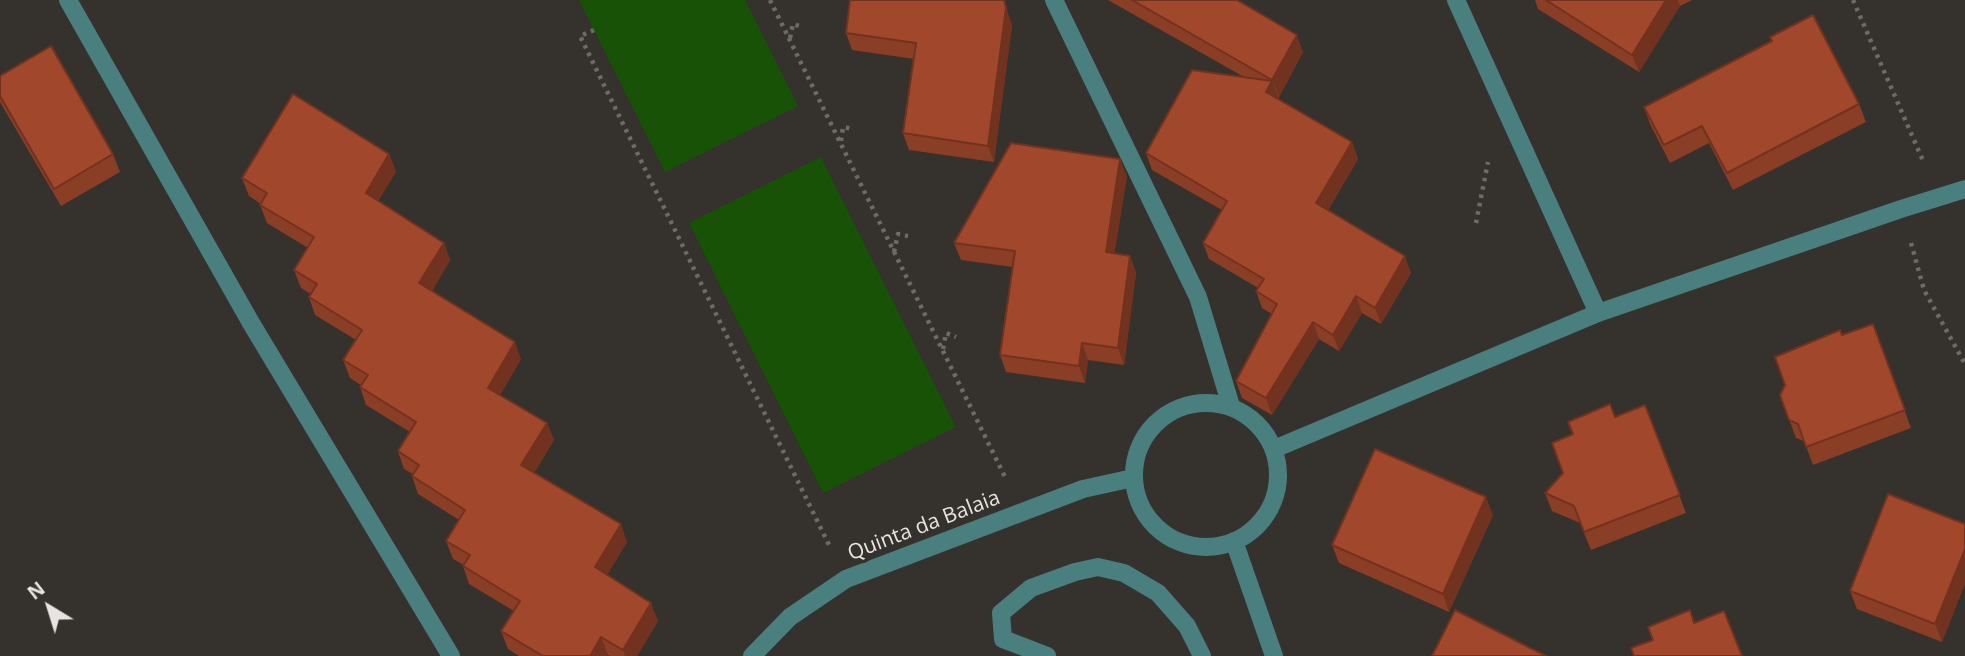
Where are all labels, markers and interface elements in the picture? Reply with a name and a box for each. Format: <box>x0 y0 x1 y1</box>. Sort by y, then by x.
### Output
street label: Quinta da Balaia <box>844 485 1004 567</box>
north arrow <box>14 572 84 642</box>
text: N <box>22 575 50 605</box>

